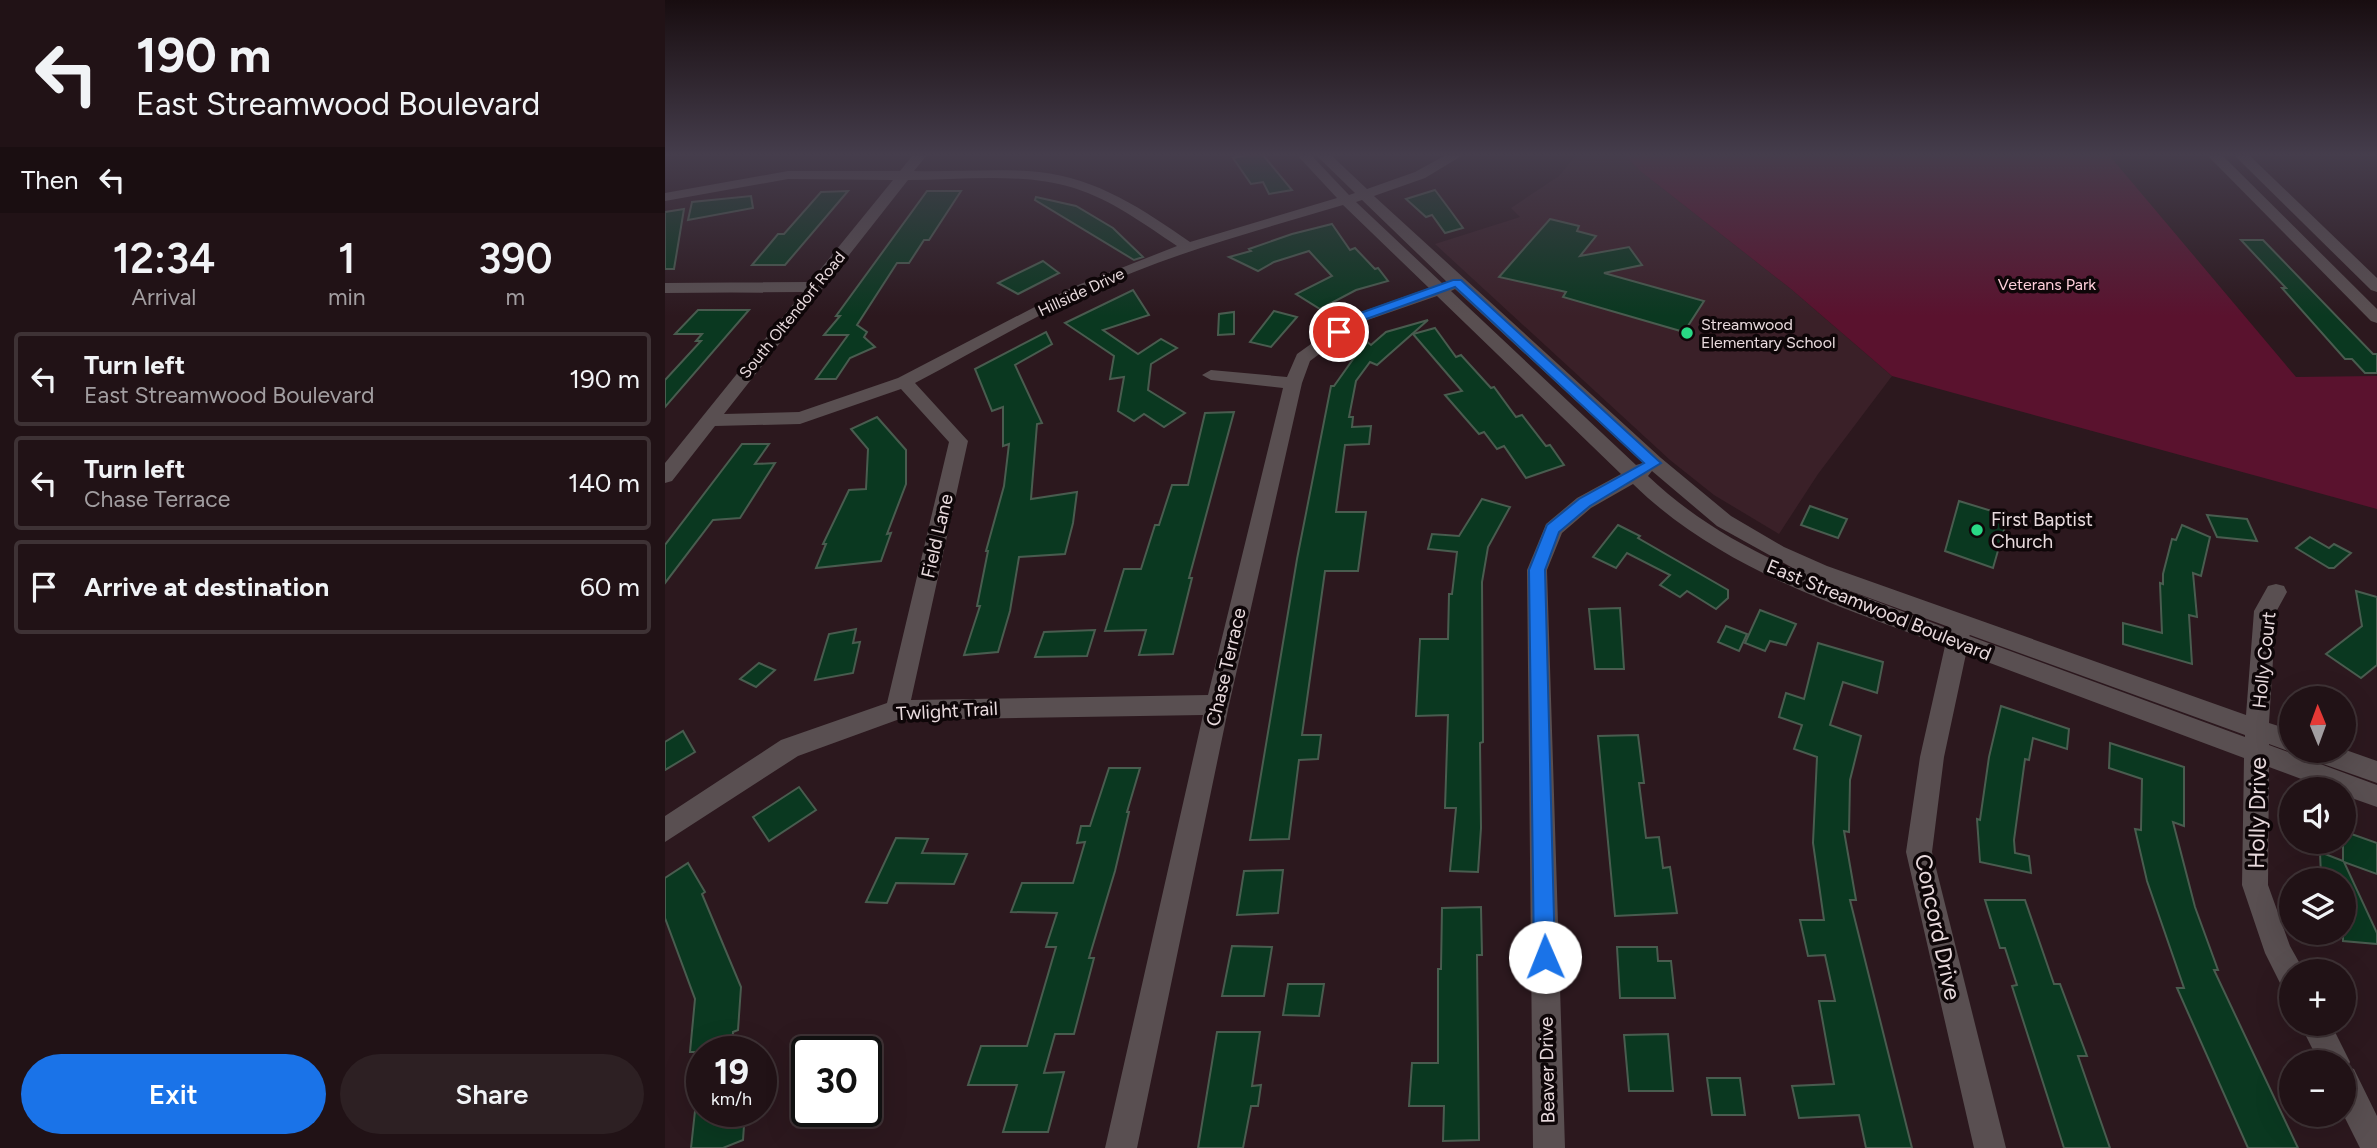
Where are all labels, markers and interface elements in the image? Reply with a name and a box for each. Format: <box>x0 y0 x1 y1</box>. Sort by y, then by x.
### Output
text: 190 m <box>136 25 271 84</box>
icon: left <box>21 28 112 119</box>
text: East Streamwood Boulevard <box>136 85 540 123</box>
icon: left <box>93 161 131 199</box>
text: Then <box>21 164 79 196</box>
text: 12:34 <box>112 233 215 284</box>
text: 1 <box>338 233 356 284</box>
text: 390 <box>478 233 553 284</box>
street label: South Oltendorf Road <box>735 248 849 382</box>
street label: Hillside Drive <box>1035 264 1127 320</box>
park label: Veterans Park <box>1998 275 2096 294</box>
text: Arrival <box>131 283 196 311</box>
text: min <box>328 283 366 311</box>
text: m <box>506 283 525 311</box>
pin <box>1309 302 1369 362</box>
icon: arrive <box>1320 313 1358 351</box>
place label: Streamwood Elementary School <box>1701 315 1835 352</box>
marker: Streamwood Elementary School <box>1679 325 1695 341</box>
text: Turn left <box>84 349 185 381</box>
icon: left <box>25 360 63 398</box>
text: 190 m <box>569 363 640 395</box>
text: East Streamwood Boulevard <box>84 381 375 409</box>
text: Turn left <box>84 453 185 485</box>
icon: left <box>25 464 63 502</box>
text: 140 m <box>568 467 640 499</box>
text: Chase Terrace <box>84 485 230 513</box>
street label: Field Lane <box>916 492 958 580</box>
place label: First Baptist Church <box>1991 508 2093 553</box>
marker: First Baptist Church <box>1969 522 1985 538</box>
street label: East Streamwood Boulevard <box>1763 554 1995 666</box>
icon: arrive <box>25 568 63 606</box>
text: Arrive at destination <box>84 571 329 603</box>
text: 60 m <box>580 571 640 603</box>
street label: Chase Terrace <box>1201 606 1251 728</box>
street label: Holly Court <box>2247 610 2281 710</box>
north arrow <box>2279 686 2355 763</box>
map controls <box>2279 686 2356 1127</box>
street label: Twlight Trail <box>896 697 998 725</box>
street label: Holly Drive <box>2242 757 2272 869</box>
button: sound <box>2279 777 2356 854</box>
street label: Concord Drive <box>1909 851 1967 1003</box>
button: layers <box>2279 868 2356 945</box>
position arrow <box>1508 920 1582 994</box>
button: + <box>2279 959 2356 1036</box>
street label: Beaver Drive <box>1535 1016 1559 1124</box>
speed limit sign: 30 <box>791 1036 882 1127</box>
button: − <box>2279 1050 2356 1127</box>
text: 19 <box>714 1051 749 1093</box>
button: Exit <box>21 1054 326 1134</box>
button: Share <box>340 1054 644 1134</box>
text: km/h <box>711 1088 752 1110</box>

